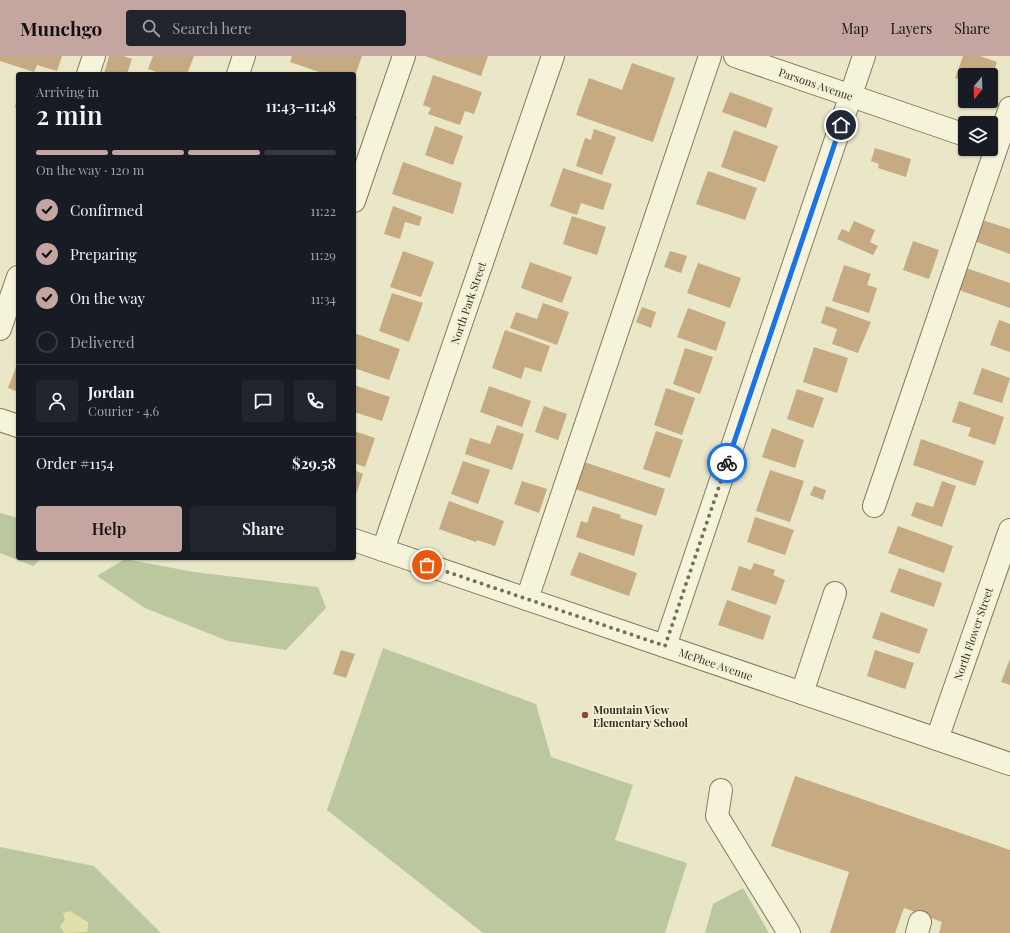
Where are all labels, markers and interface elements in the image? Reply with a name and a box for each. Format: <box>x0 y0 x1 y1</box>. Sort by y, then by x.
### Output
search box <box>126 10 406 46</box>
text: Munchgo <box>20 15 102 41</box>
icon: search <box>140 17 162 39</box>
text: Search here <box>172 18 252 38</box>
text: Map <box>841 19 869 38</box>
text: Layers <box>891 19 932 38</box>
text: Share <box>954 19 990 38</box>
street label: Parsons Avenue <box>777 64 856 104</box>
north arrow <box>958 68 998 108</box>
map controls <box>958 68 998 156</box>
text: Arriving in <box>36 83 99 100</box>
text: 11:43–11:48 <box>265 96 336 116</box>
text: 2 min <box>36 97 102 132</box>
pin <box>824 108 858 142</box>
icon: home <box>830 114 852 136</box>
button: layers <box>958 116 998 156</box>
text: On the way · 120 m <box>36 161 144 178</box>
icon: check <box>36 199 58 221</box>
text: Confirmed <box>70 200 143 220</box>
text: 11:22 <box>310 202 336 219</box>
icon: check <box>36 243 58 265</box>
text: Preparing <box>70 244 137 264</box>
text: 11:29 <box>310 246 336 263</box>
street label: North Park Street <box>447 260 489 346</box>
icon: check <box>36 287 58 309</box>
text: On the way <box>70 288 145 308</box>
text: 11:34 <box>311 290 336 307</box>
text: Delivered <box>70 332 135 352</box>
button: person <box>36 380 78 422</box>
button: chat <box>242 380 284 422</box>
button: phone <box>294 380 336 422</box>
text: Jordan <box>88 382 134 402</box>
text: Courier · 4.6 <box>88 402 159 419</box>
courier <box>707 443 747 483</box>
icon: bike <box>716 452 738 474</box>
text: Order #1154 <box>36 453 114 473</box>
text: $29.58 <box>292 453 336 473</box>
button: Help <box>36 506 182 552</box>
button: Share <box>190 506 336 552</box>
pin <box>410 548 444 582</box>
icon: bag <box>416 554 438 576</box>
street label: North Flower Street <box>950 585 996 683</box>
street label: McPhee Avenue <box>677 644 755 684</box>
place label: Mountain View Elementary School <box>593 702 689 730</box>
marker: Mountain View Elementary School <box>580 710 590 720</box>

